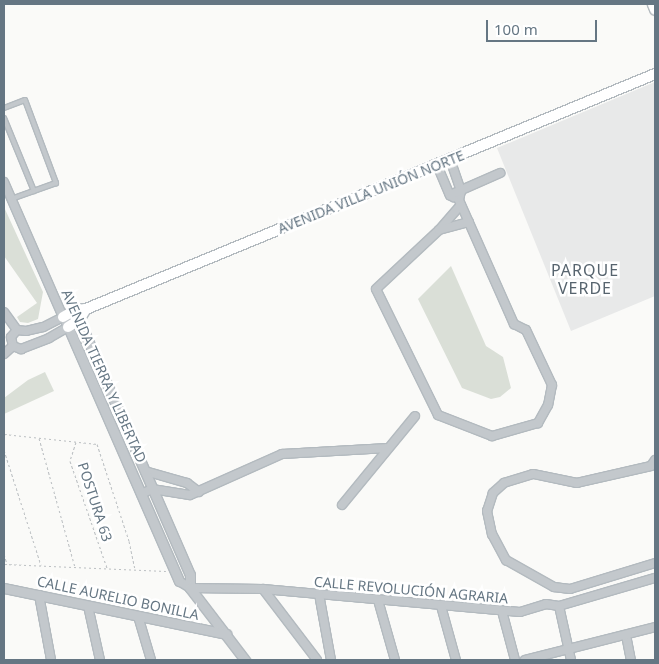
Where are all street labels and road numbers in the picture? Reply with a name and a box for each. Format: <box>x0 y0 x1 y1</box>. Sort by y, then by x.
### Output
street label: AVENIDA VILLA UNIÓN NORTE <box>275 147 467 237</box>
street label: AVENIDA TIERRA Y LIBERTAD <box>58 287 150 465</box>
street label: POSTURA 63 <box>74 460 116 544</box>
street label: CALLE AURELIO BONILLA <box>35 573 201 623</box>
street label: CALLE REVOLUCIÓN AGRARIA <box>313 573 509 607</box>

